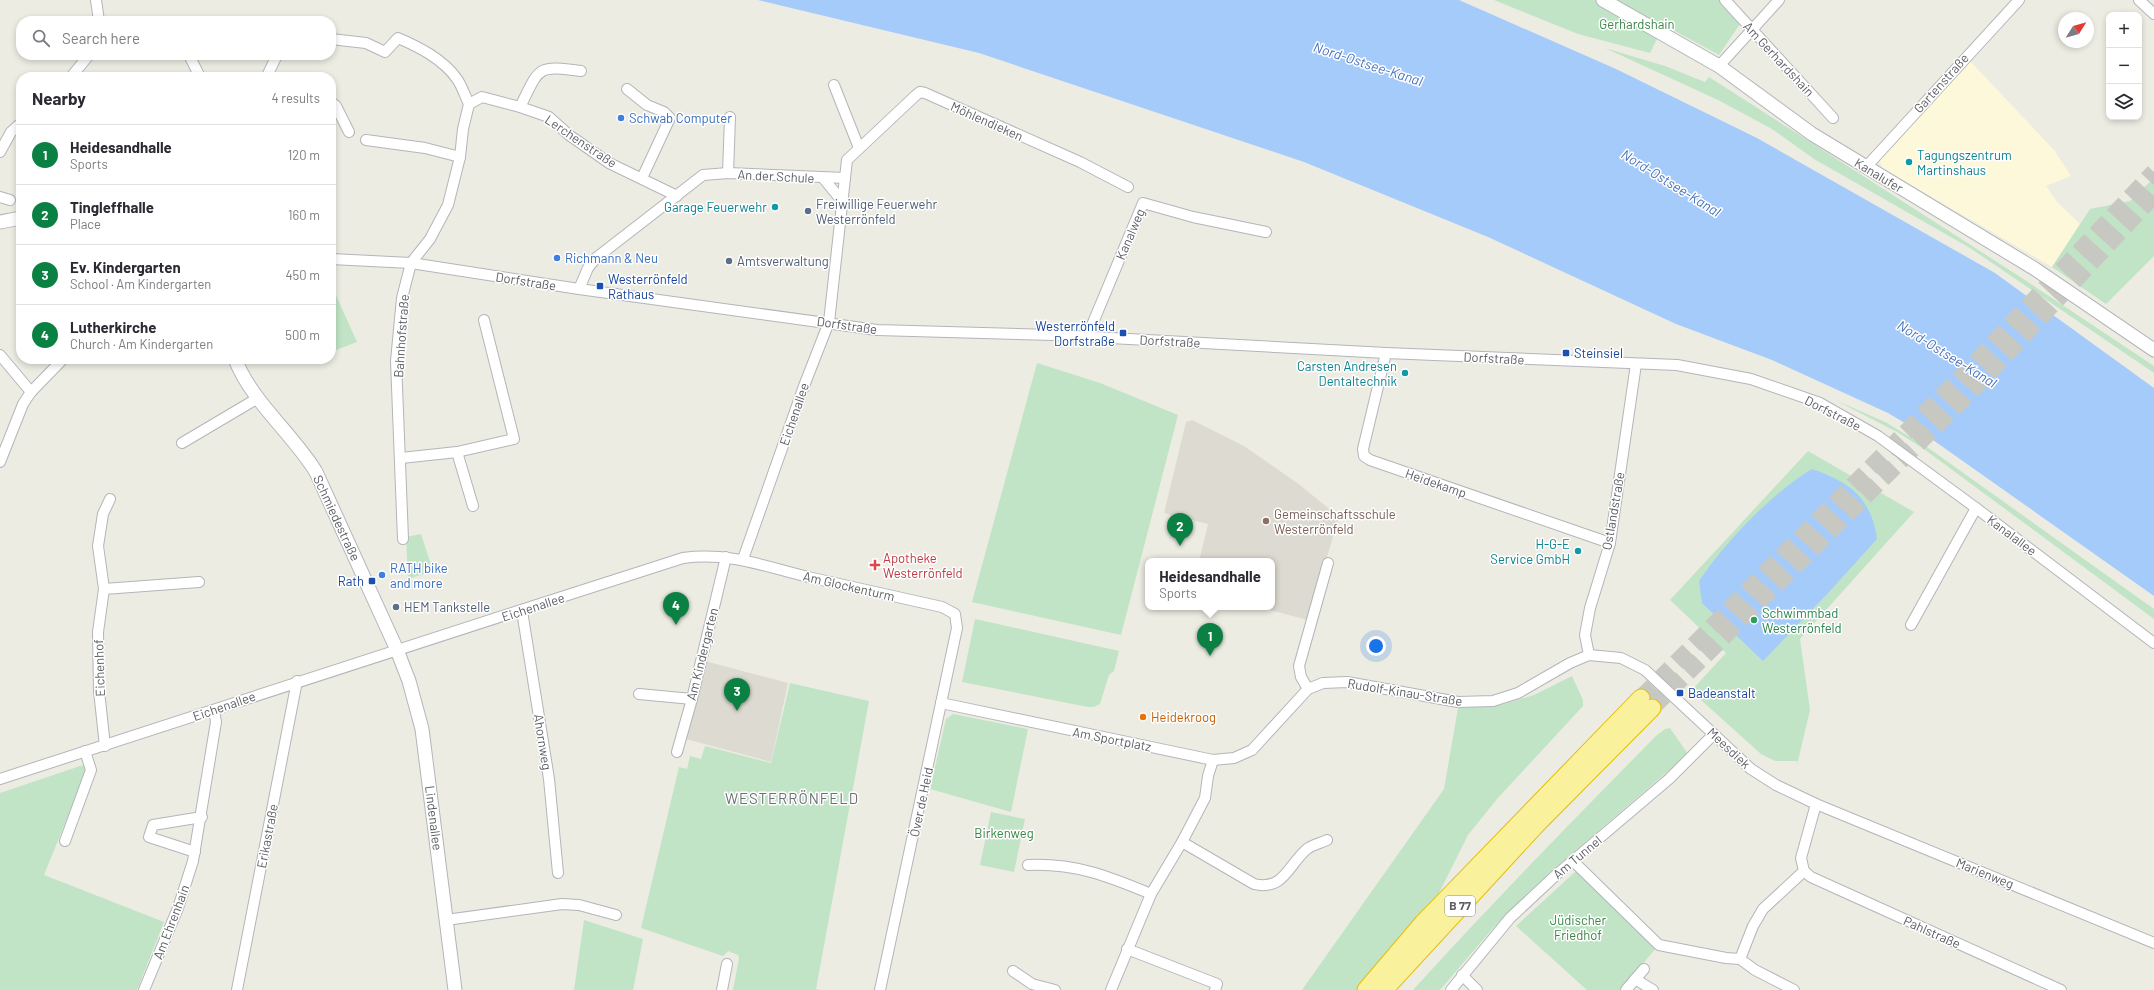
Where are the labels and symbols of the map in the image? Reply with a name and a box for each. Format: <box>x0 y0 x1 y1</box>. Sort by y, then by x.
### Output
north arrow <box>2058 12 2094 48</box>
park label: Gerhardshain <box>1599 16 1675 32</box>
street label: Am Gerhardshain <box>1740 18 1818 100</box>
water label: Nord-Ostsee-Kanal <box>1311 38 1425 89</box>
street label: Gartenstraße <box>1910 50 1972 116</box>
street label: Möhlendieken <box>948 98 1026 144</box>
place label: Schwab Computer <box>629 110 732 126</box>
street label: Lerchenstraße <box>542 111 620 171</box>
marker: Schwab Computer <box>616 113 626 123</box>
water label: Nord-Ostsee-Kanal <box>1618 145 1724 220</box>
place label: Tagungszentrum Martinshaus <box>1917 147 2012 178</box>
street label: Kanalufer <box>1852 154 1906 196</box>
marker: Tagungszentrum Martinshaus <box>1904 157 1914 167</box>
street label: An der Schule <box>737 166 815 186</box>
place label: Freiwillige Feuerwehr Westerrönfeld <box>816 196 937 227</box>
place label: Garage Feuerwehr <box>664 199 767 215</box>
marker: Garage Feuerwehr <box>770 202 780 212</box>
marker: Freiwillige Feuerwehr Westerrönfeld <box>803 206 813 216</box>
street label: Kanalweg <box>1112 206 1148 262</box>
place label: Richmann & Neu <box>565 250 658 266</box>
marker: Richmann & Neu <box>552 253 562 263</box>
place label: Amtsverwaltung <box>737 253 829 269</box>
marker: Amtsverwaltung <box>724 256 734 266</box>
street label: Dorfstraße <box>495 268 557 294</box>
place label: Westerrönfeld Rathaus <box>608 271 688 302</box>
marker: Westerrönfeld Rathaus <box>595 281 605 291</box>
street label: Bahnhofstraße <box>390 294 412 378</box>
street label: Dorfstraße <box>816 313 878 337</box>
water label: Nord-Ostsee-Kanal <box>1894 316 2000 391</box>
place label: Westerrönfeld Dorfstraße <box>1035 318 1115 349</box>
marker: Westerrönfeld Dorfstraße <box>1118 328 1128 338</box>
street label: Dorfstraße <box>1139 331 1201 351</box>
place label: Steinsiel <box>1574 345 1623 361</box>
street label: Dorfstraße <box>1463 348 1525 368</box>
marker: Steinsiel <box>1561 348 1571 358</box>
place label: Carsten Andresen Dentaltechnik <box>1297 358 1397 389</box>
marker: Carsten Andresen Dentaltechnik <box>1400 368 1410 378</box>
street label: Eichenallee <box>776 380 812 447</box>
street label: Dorfstraße <box>1802 392 1864 434</box>
street label: Heidekamp <box>1403 465 1469 501</box>
street label: Ostlandstraße <box>1598 471 1628 551</box>
street label: Schmiedestraße <box>310 473 364 563</box>
place label: Gemeinschaftsschule Westerrönfeld <box>1274 506 1396 537</box>
street label: Kanalallee <box>1984 511 2040 559</box>
pin: 2 <box>1167 513 1193 546</box>
marker: Gemeinschaftsschule Westerrönfeld <box>1261 516 1271 526</box>
place label: H-G-E Service GmbH <box>1490 536 1570 567</box>
marker: H-G-E Service GmbH <box>1573 546 1583 556</box>
place label: Apotheke Westerrönfeld <box>883 550 963 581</box>
place label: RATH bike and more <box>390 560 448 591</box>
marker: Apotheke Westerrönfeld <box>870 560 880 570</box>
street label: Am Glockenturm <box>802 568 896 604</box>
marker: RATH bike and more <box>377 570 387 580</box>
place label: Rath <box>338 573 364 589</box>
marker: Rath <box>367 576 377 586</box>
street label: Eichenallee <box>499 589 567 625</box>
pin: 4 <box>663 592 689 625</box>
place label: HEM Tankstelle <box>404 599 490 615</box>
marker: HEM Tankstelle <box>391 602 401 612</box>
place label: Schwimmbad Westerrönfeld <box>1762 605 1842 636</box>
street label: Am Kindergarten <box>683 606 721 702</box>
marker: Schwimmbad Westerrönfeld <box>1749 615 1759 625</box>
pin: 1 <box>1197 623 1223 656</box>
your location <box>1366 636 1386 656</box>
street label: Eichenhof <box>90 639 108 697</box>
street label: Rudolf-Kinau-Straße <box>1346 675 1464 709</box>
pin: 3 <box>724 678 750 711</box>
place label: Badeanstalt <box>1688 685 1756 701</box>
street label: Eichenallee <box>191 688 258 724</box>
marker: Badeanstalt <box>1675 688 1685 698</box>
place label: Heidekroog <box>1151 709 1216 725</box>
marker: Heidekroog <box>1138 712 1148 722</box>
street label: Ahornweg <box>531 713 555 771</box>
street label: Am Sportplatz <box>1071 724 1153 755</box>
street label: Meesdiek <box>1704 724 1754 772</box>
street label: Över de Heid <box>906 766 936 838</box>
street label: Lindenallee <box>422 785 446 851</box>
district label: WESTERRÖNFELD <box>725 789 859 807</box>
street label: Erikastraße <box>253 802 281 870</box>
park label: Birkenweg <box>974 825 1034 841</box>
street label: Am Tunnel <box>1549 832 1605 882</box>
street label: Marienweg <box>1954 854 2016 892</box>
street label: Am Ehrenhain <box>149 882 193 962</box>
road number: B 77 <box>1445 896 1475 916</box>
park label: Jüdischer Friedhof <box>1550 912 1607 943</box>
street label: Pahlstraße <box>1901 912 1963 952</box>

